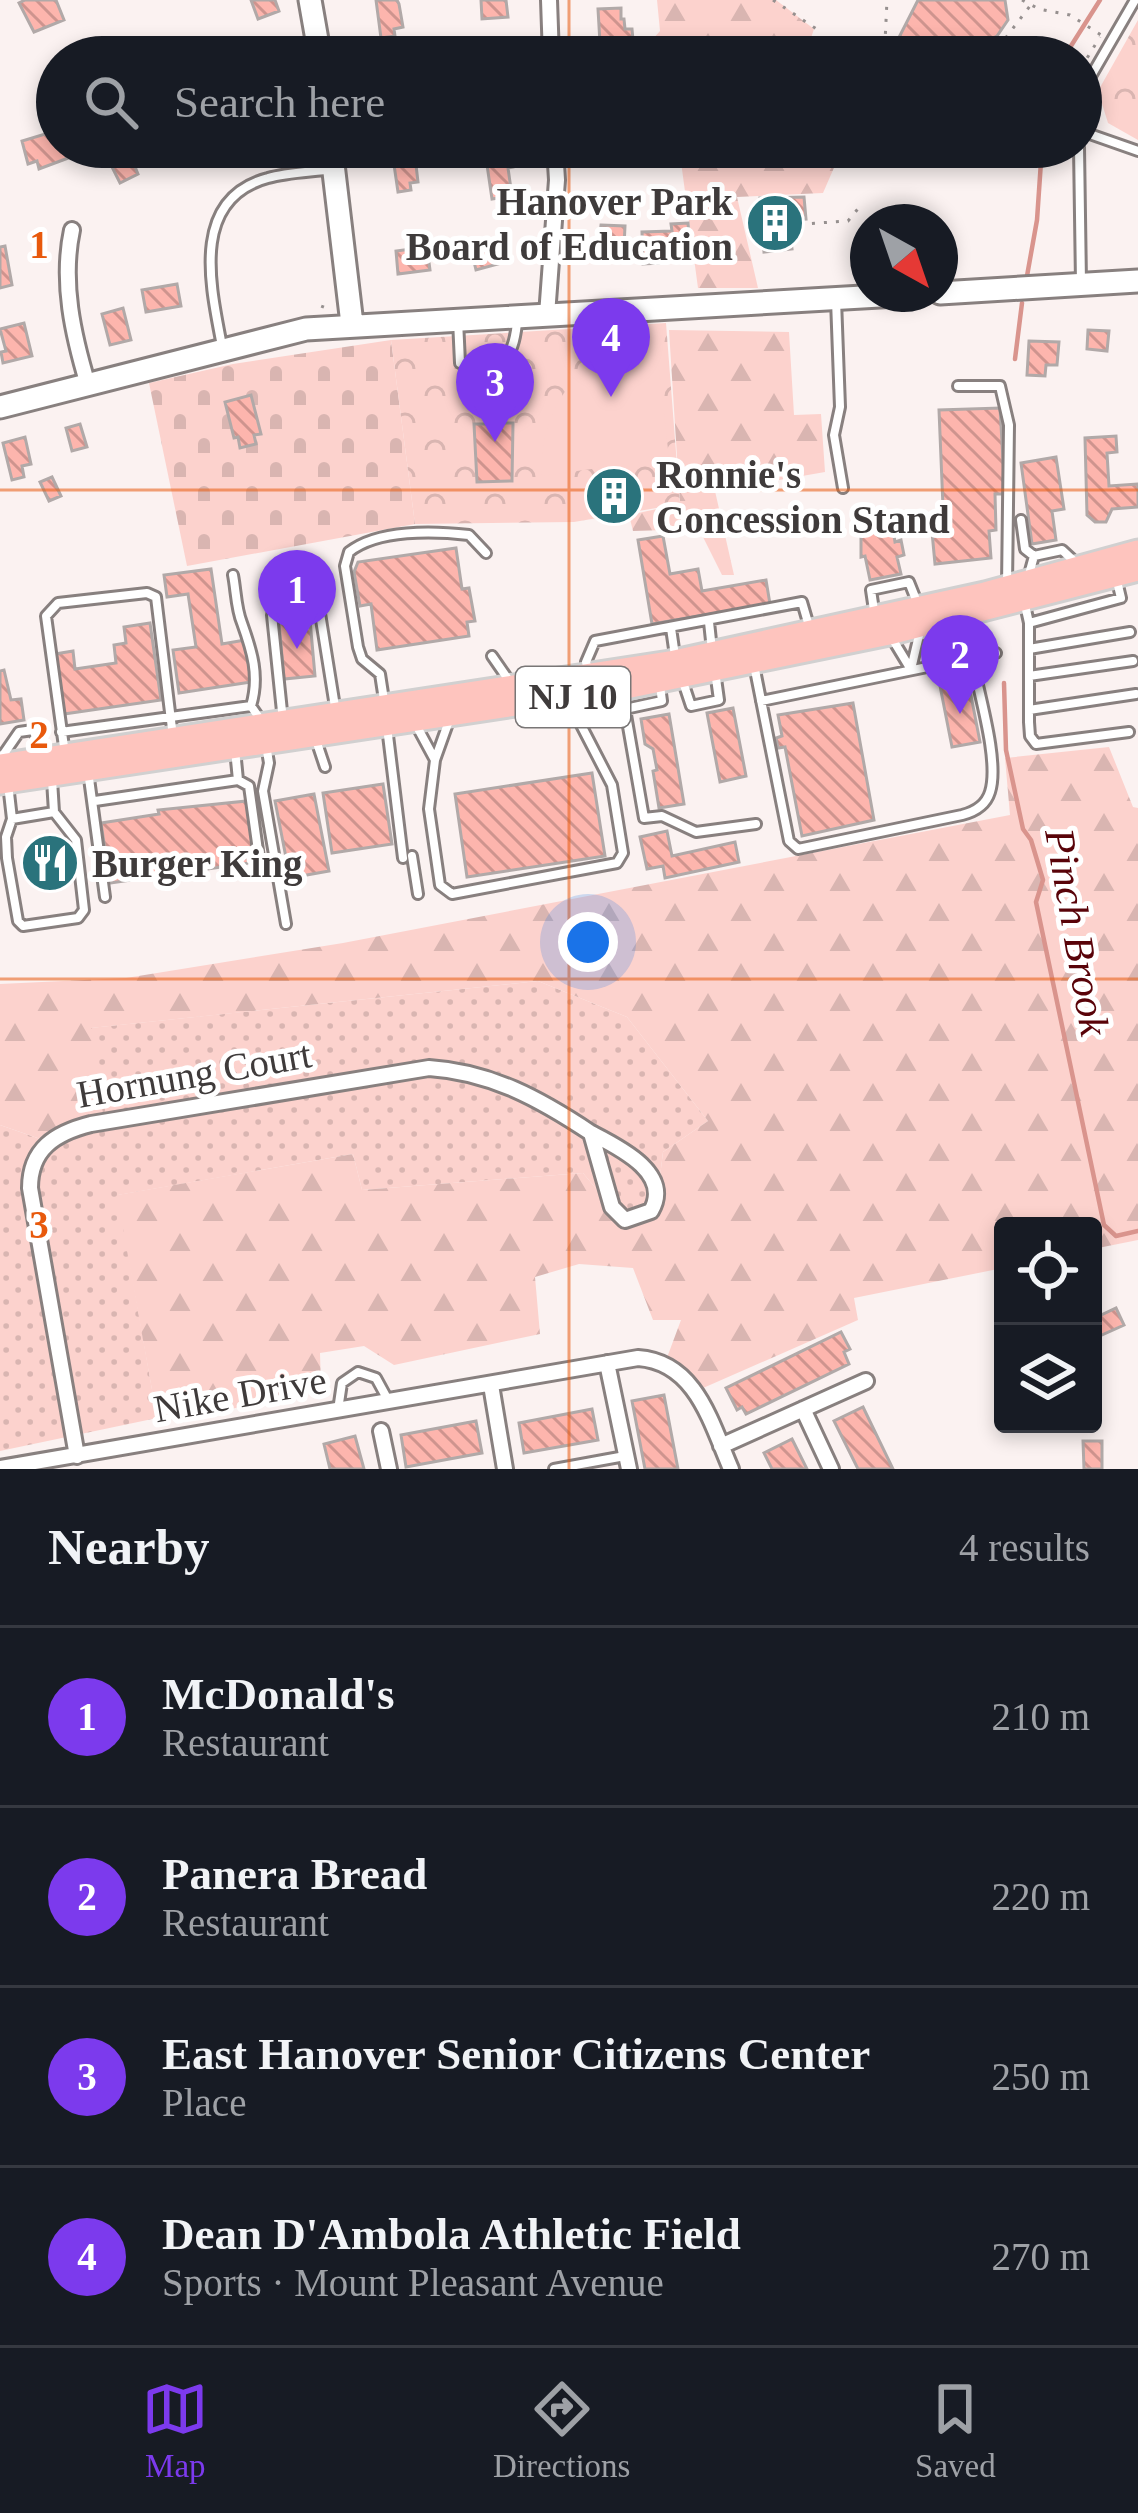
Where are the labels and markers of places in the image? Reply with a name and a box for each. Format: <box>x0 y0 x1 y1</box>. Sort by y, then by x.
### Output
place label: Hanover Park Board of Education <box>406 180 733 268</box>
building icon: Hanover Park Board of Education <box>744 192 806 254</box>
pin: 4 <box>572 298 650 397</box>
pin: 3 <box>456 343 534 442</box>
place label: Ronnie's Concession Stand <box>656 453 950 541</box>
building icon: Ronnie's Concession Stand <box>583 465 645 527</box>
pin: 1 <box>258 550 336 649</box>
pin: 2 <box>921 615 999 714</box>
restaurant icon: Burger King <box>19 832 81 894</box>
place label: Burger King <box>92 842 303 886</box>

